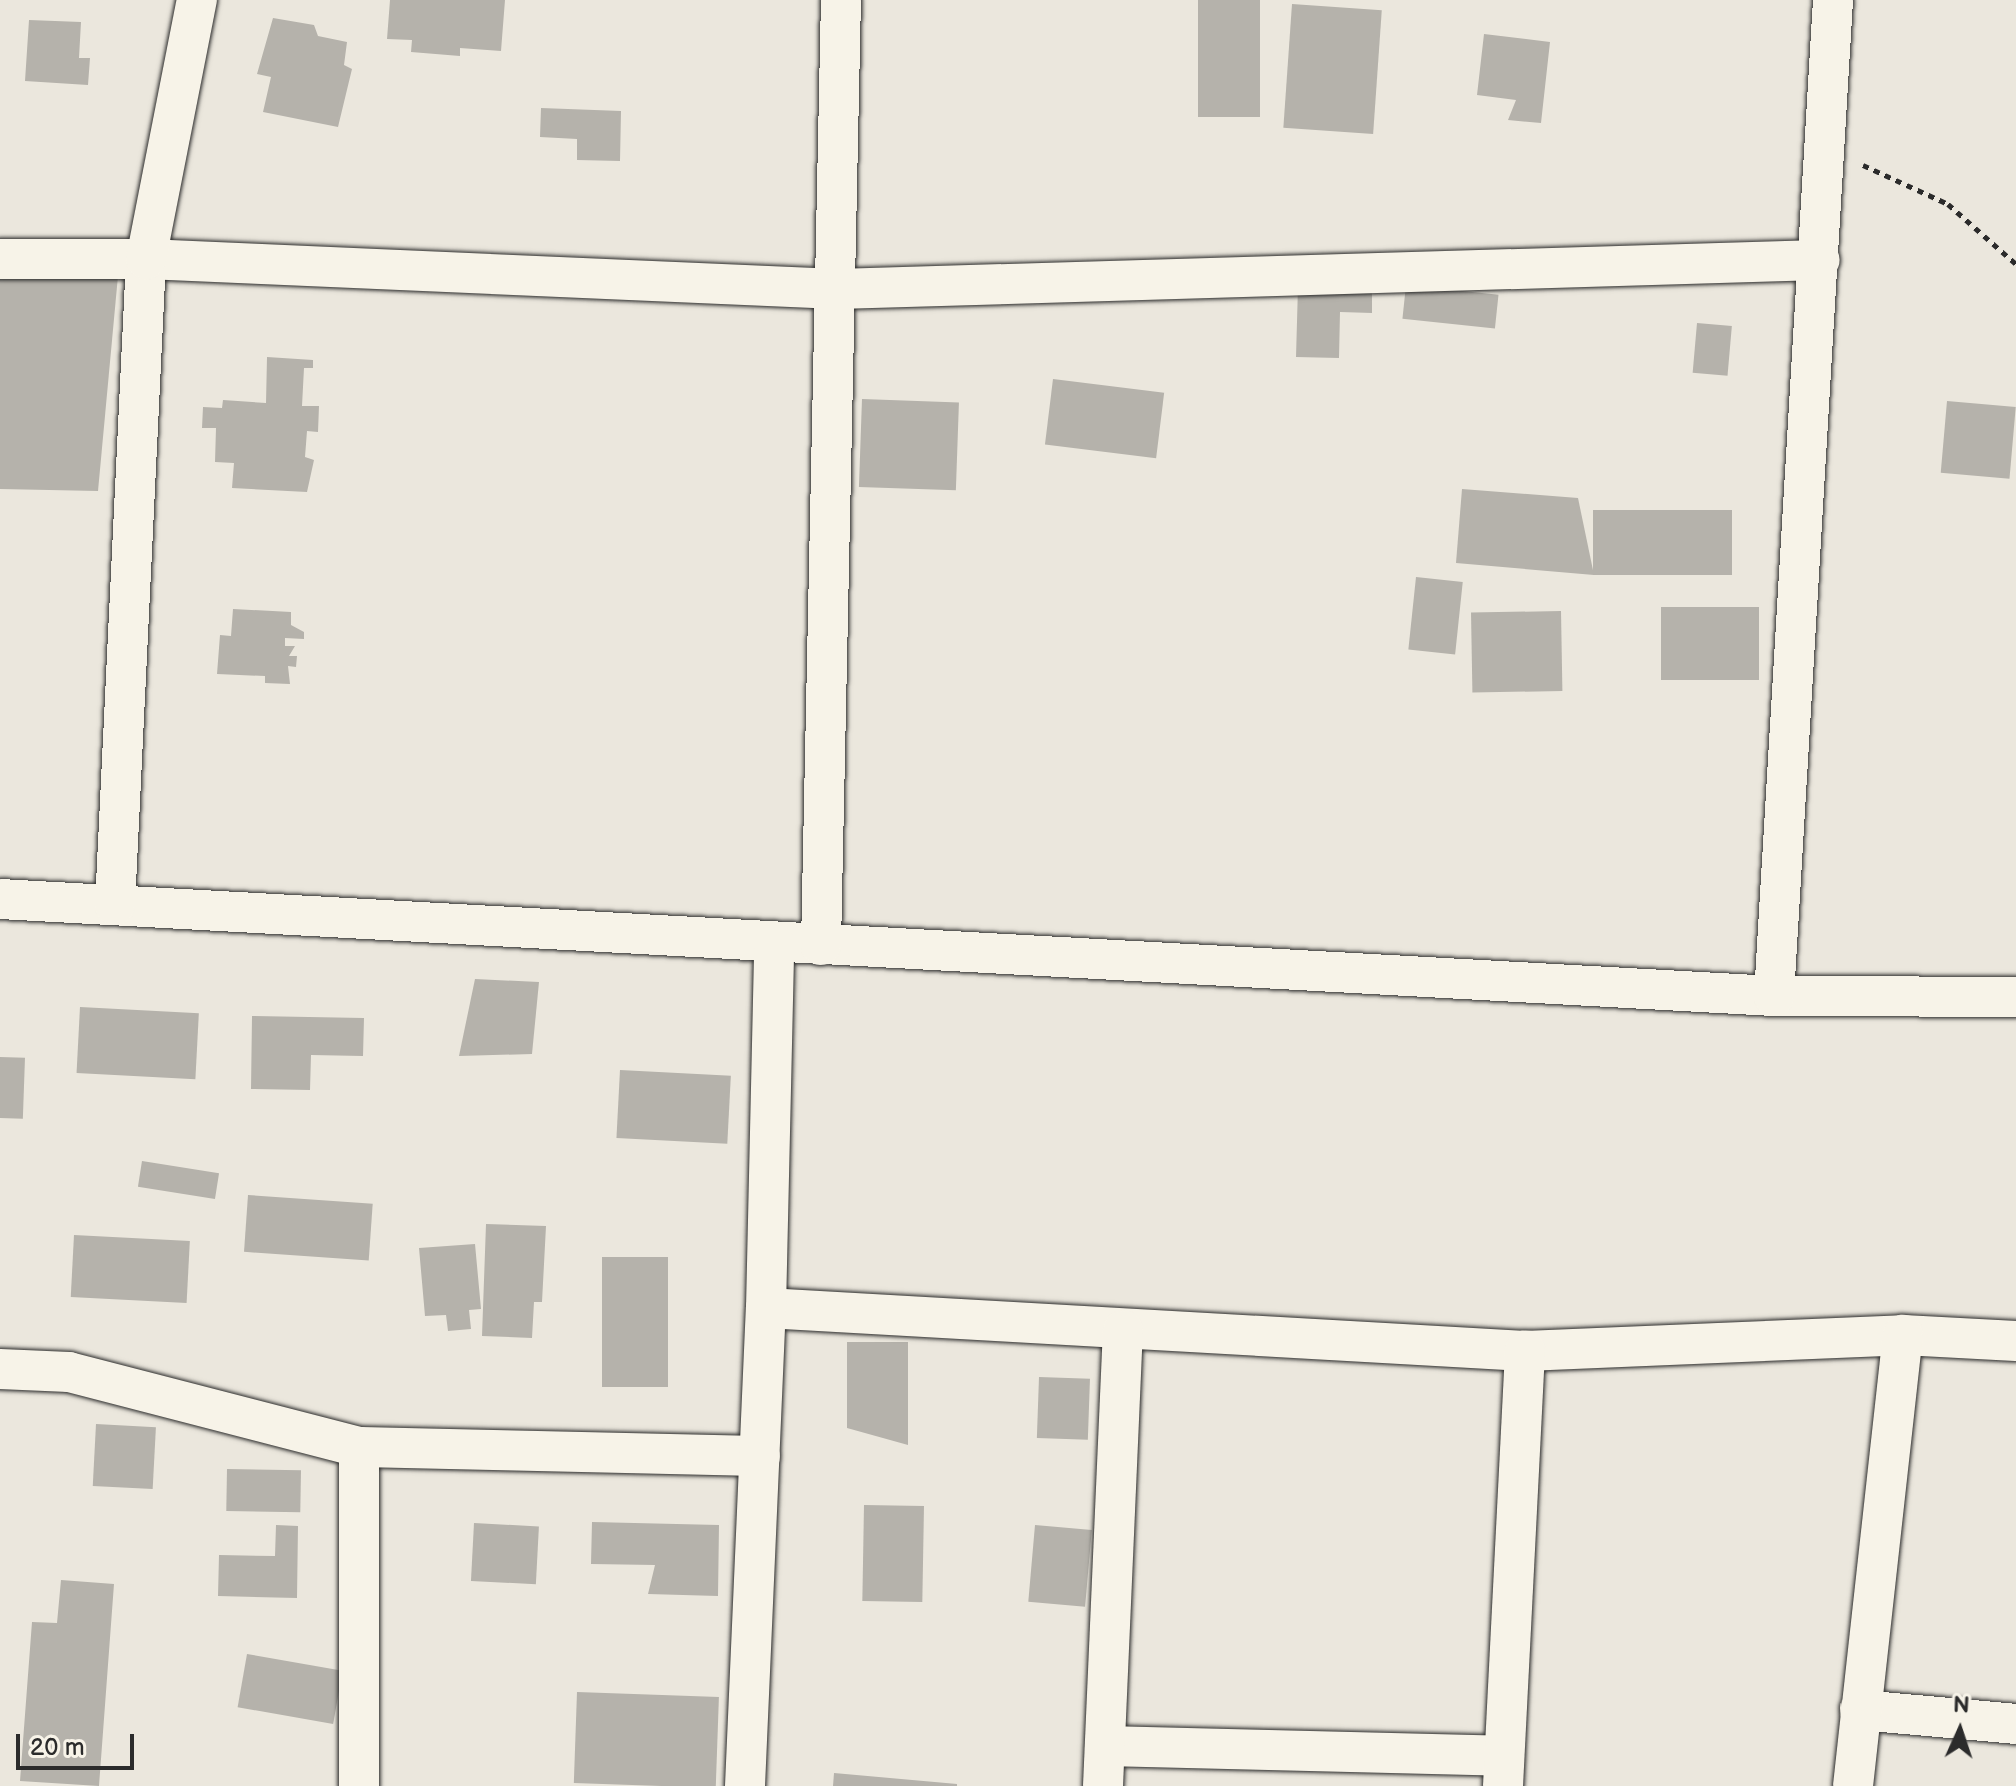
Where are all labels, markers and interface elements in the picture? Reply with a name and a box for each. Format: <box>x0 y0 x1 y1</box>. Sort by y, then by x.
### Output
north arrow <box>1920 1690 2000 1770</box>
text: N <box>1952 1692 1970 1719</box>
scale bar <box>20 1718 138 1768</box>
text: 20 m <box>30 1733 85 1762</box>

